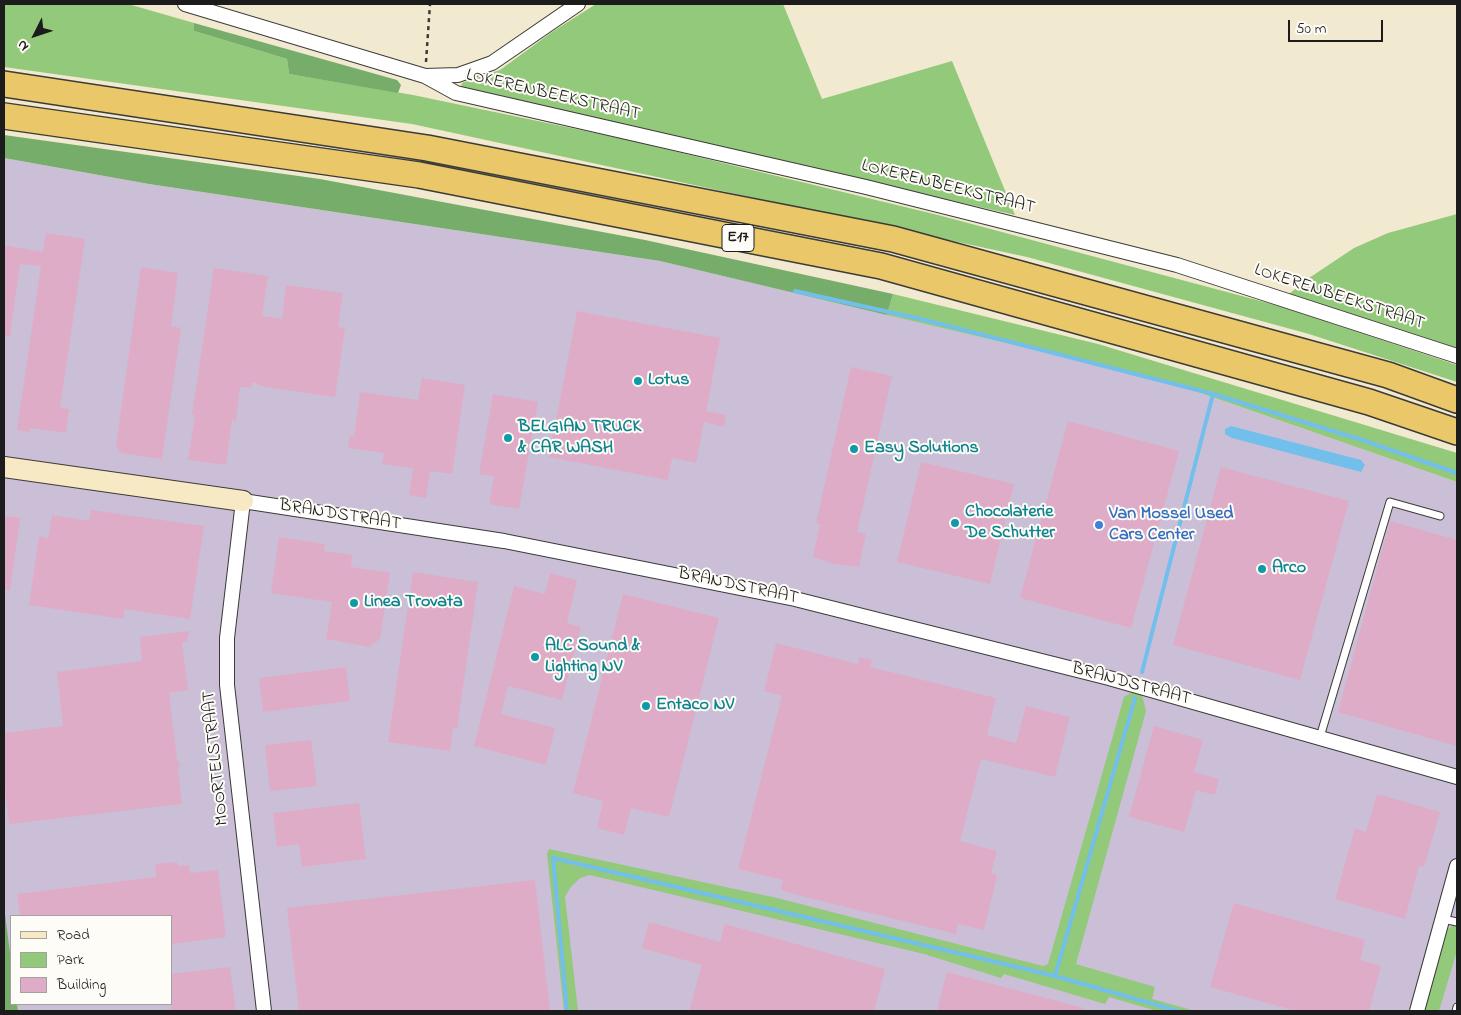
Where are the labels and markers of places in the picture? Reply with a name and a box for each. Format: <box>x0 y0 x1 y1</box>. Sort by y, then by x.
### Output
place label: Lotus <box>648 370 689 392</box>
marker: Lotus <box>632 375 644 387</box>
place label: BELGIAN TRUCK & CAR WASH <box>518 417 641 459</box>
marker: BELGIAN TRUCK & CAR WASH <box>502 432 514 444</box>
place label: Easy Solutions <box>864 438 979 460</box>
marker: Easy Solutions <box>848 443 860 455</box>
place label: Chocolaterie De Schutter <box>965 502 1055 544</box>
place label: Van Mossel Used Cars Center <box>1109 504 1233 546</box>
marker: Chocolaterie De Schutter <box>949 517 961 529</box>
marker: Van Mossel Used Cars Center <box>1093 519 1105 531</box>
place label: Arco <box>1272 558 1306 580</box>
marker: Arco <box>1256 563 1268 575</box>
place label: Linea Trovata <box>364 592 463 614</box>
marker: Linea Trovata <box>348 597 360 609</box>
place label: ALC Sound & Lighting NV <box>545 636 640 679</box>
marker: ALC Sound & Lighting NV <box>529 651 541 663</box>
place label: Entaco NV <box>656 695 734 717</box>
marker: Entaco NV <box>640 700 652 712</box>

